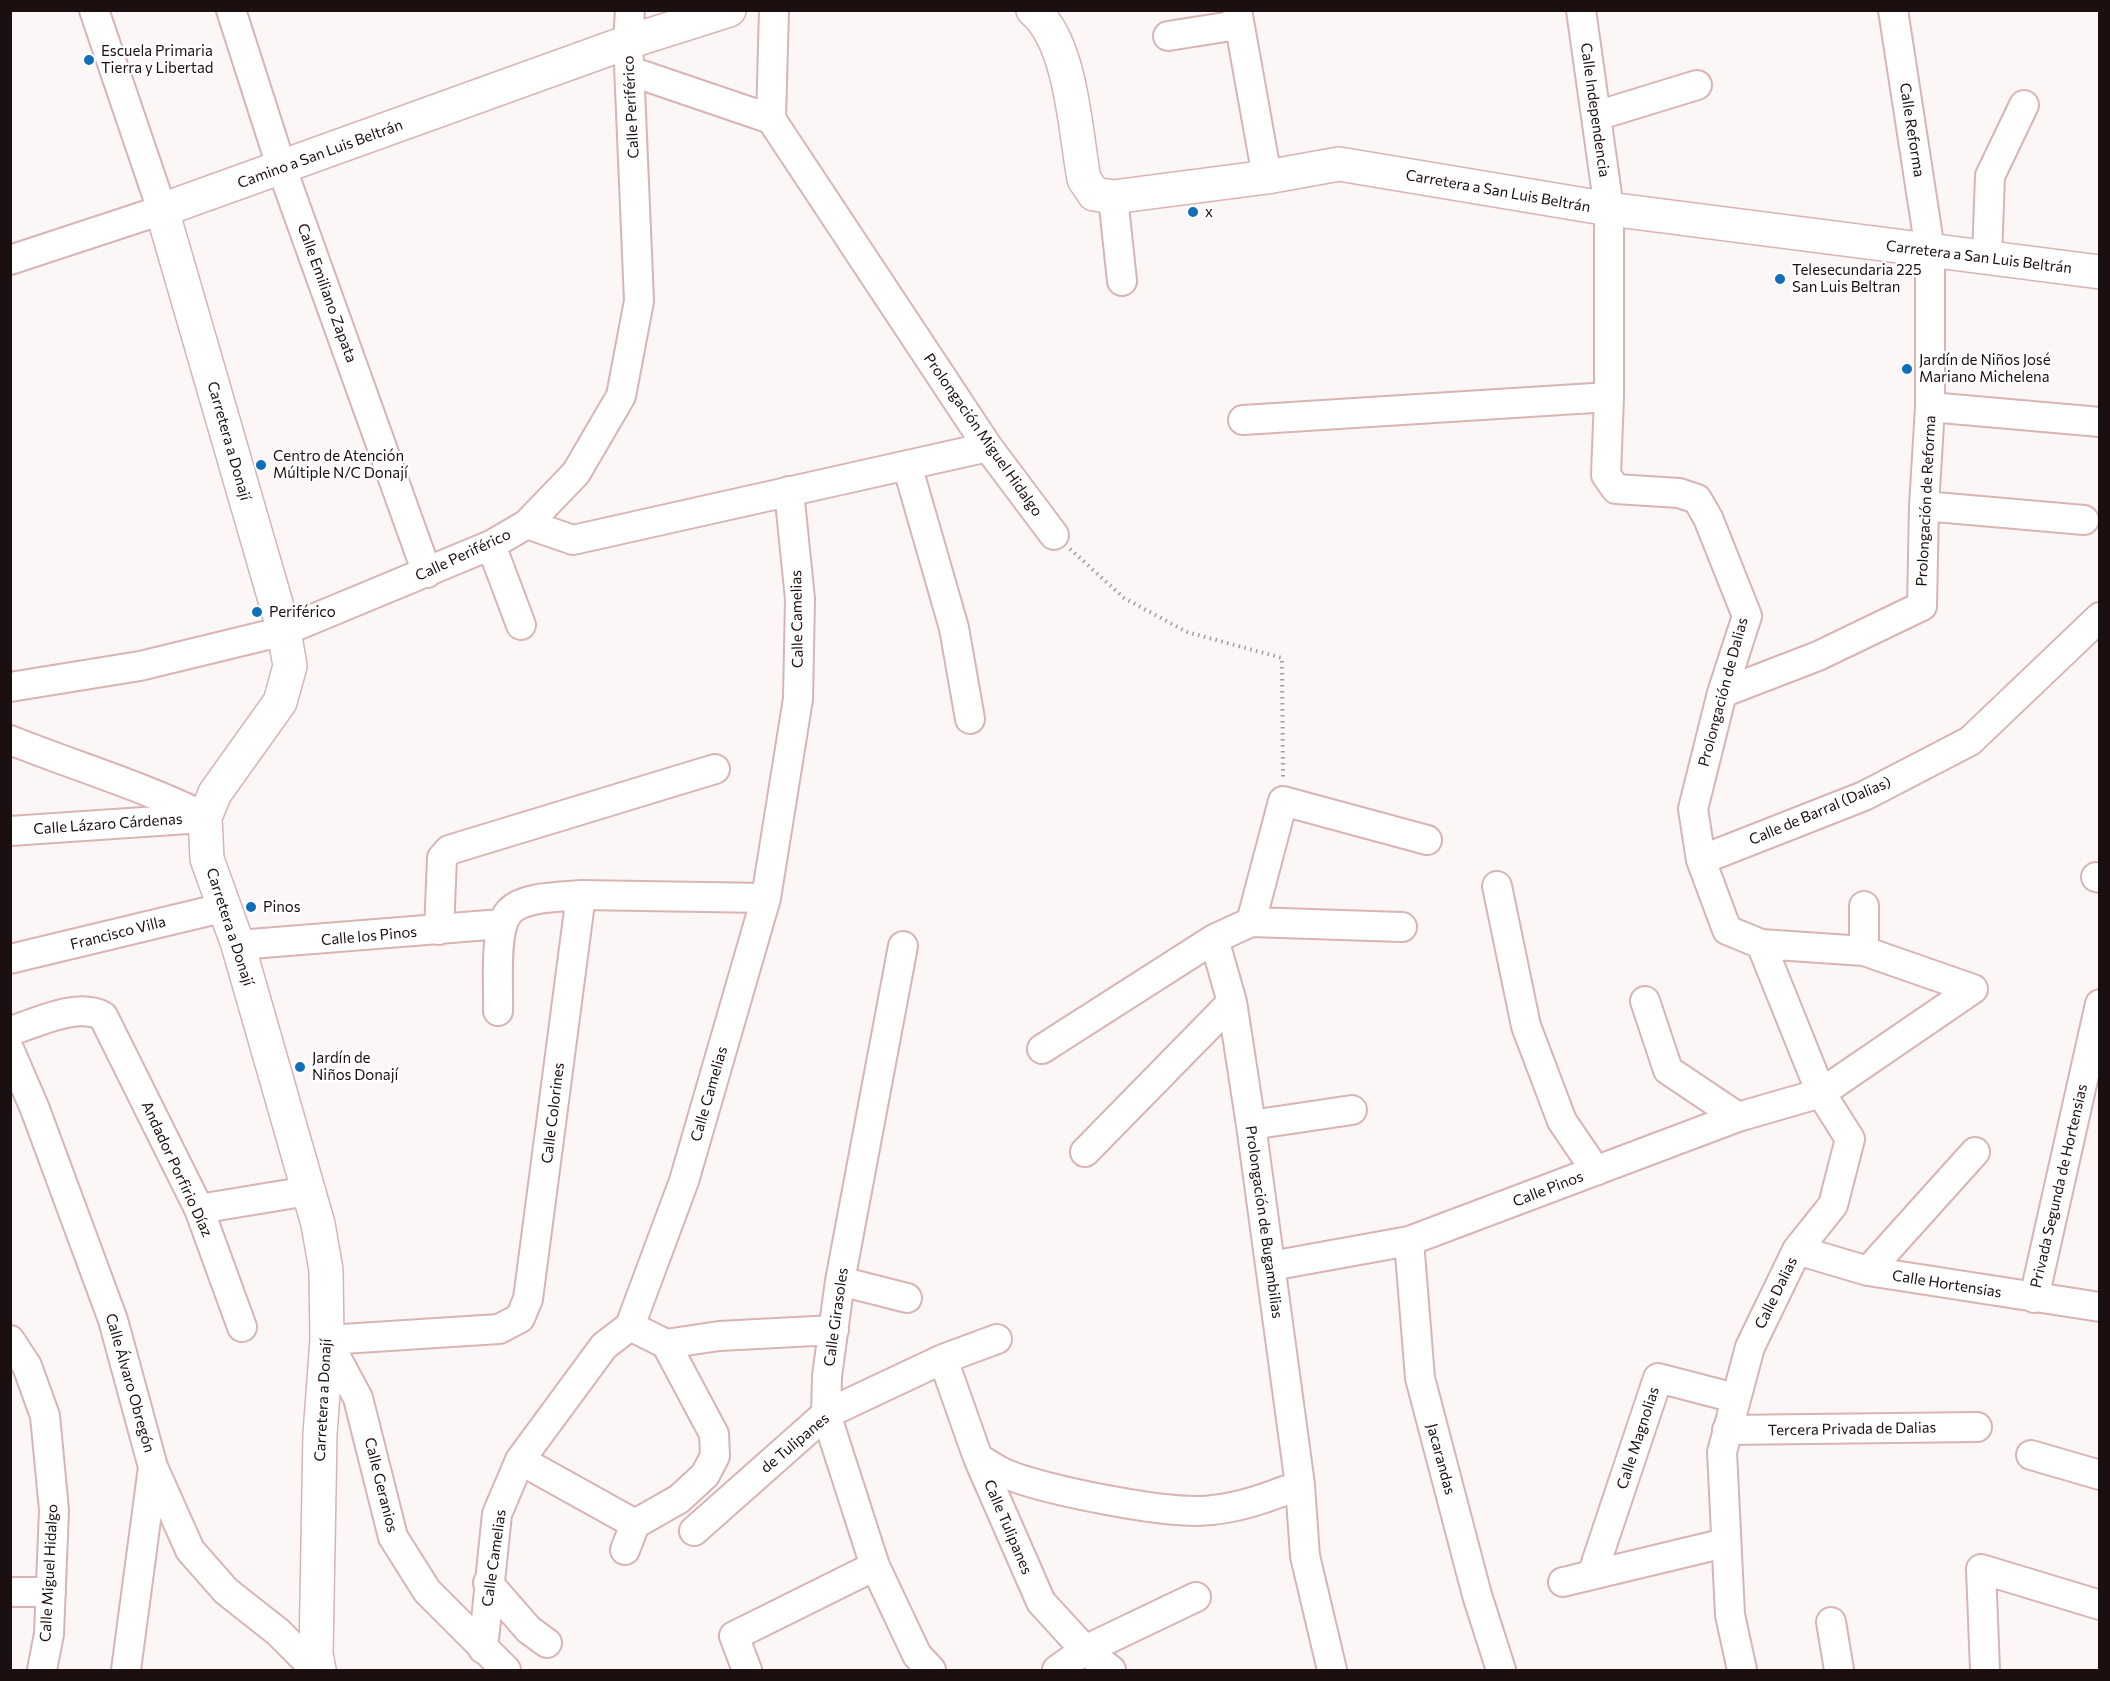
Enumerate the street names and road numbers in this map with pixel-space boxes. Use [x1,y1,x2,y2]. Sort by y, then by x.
street label: Calle Independencia [1577,42,1613,178]
street label: Calle Periférico [619,55,643,159]
street label: Calle Reforma [1896,82,1928,178]
street label: Camino a San Luis Beltrán [235,116,405,192]
street label: Carretera a San Luis Beltrán [1404,166,1592,216]
street label: Calle Emiliano Zapata [293,221,361,365]
street label: Carretera a San Luis Beltrán [1885,237,2073,277]
street label: Prolongación Miguel Hidalgo [920,350,1046,520]
street label: Carretera a Donají [203,379,255,503]
street label: Prolongación de Reforma [1913,415,1939,587]
street label: Calle Periférico [412,525,514,585]
street label: Calle Camelias [787,570,807,668]
street label: Prolongación de Dalias [1694,615,1752,769]
street label: Calle de Barral (Dalias) [1746,773,1894,849]
street label: Calle Lázaro Cárdenas [33,810,183,838]
street label: Carretera a Donají [202,866,258,988]
street label: Francisco Villa [68,912,168,954]
street label: Calle los Pinos [320,923,418,949]
street label: Calle Camelias [687,1044,731,1144]
street label: Calle Colorines [538,1061,568,1165]
street label: Privada Segunda de Hortensias [2027,1082,2091,1290]
street label: Andador Porfirio Díaz [138,1098,216,1240]
street label: Prolongación de Bugambilias [1242,1124,1286,1320]
street label: Calle Pinos [1510,1167,1586,1211]
street label: Calle Dalias [1751,1254,1801,1332]
street label: Calle Hortensias [1891,1266,2003,1302]
street label: Calle Girasoles [820,1267,852,1367]
street label: Calle Álvaro Obregón [102,1311,158,1455]
street label: Carretera a Donají [311,1338,335,1462]
street label: Calle Magnolias [1613,1385,1663,1491]
street label: de Tulipanes [757,1409,833,1477]
street label: Tercera Privada de Dalias [1768,1419,1936,1439]
street label: Jacarandas [1423,1421,1459,1497]
street label: Calle Geranios [361,1436,401,1534]
street label: Calle Tulipanes [980,1477,1036,1577]
street label: Calle Miguel Hidalgo [36,1504,62,1642]
street label: Calle Camelias [478,1508,510,1608]

